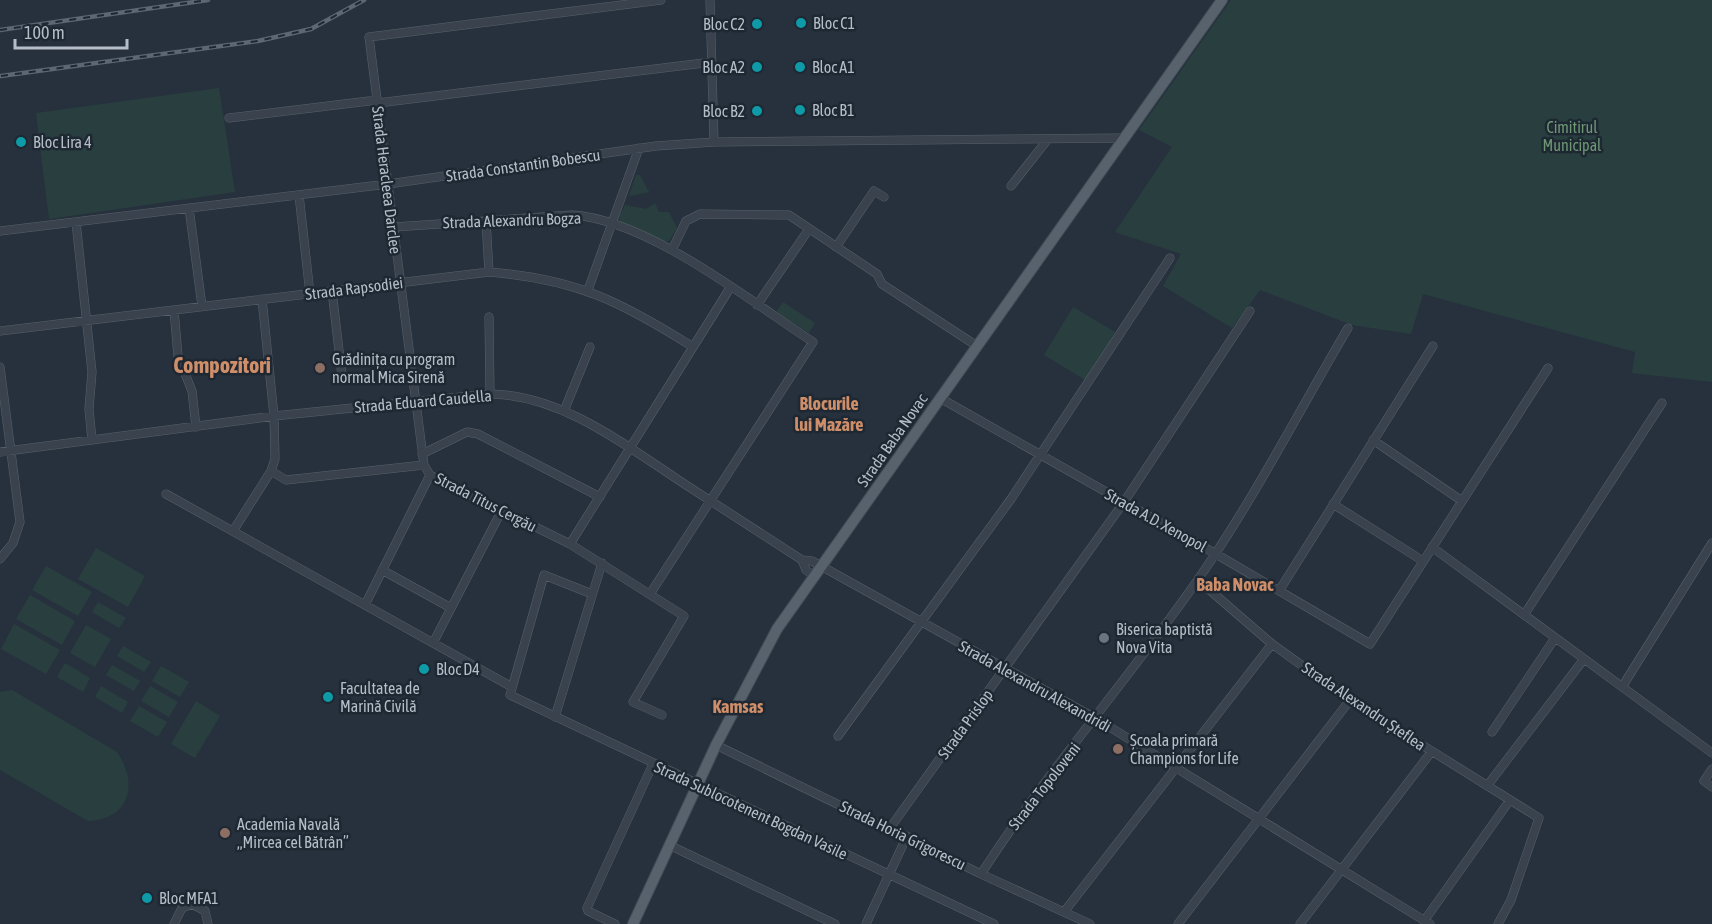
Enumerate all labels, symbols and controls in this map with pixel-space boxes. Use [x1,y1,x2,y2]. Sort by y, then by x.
scale bar [15,12,128,50]
place label: Bloc C1 [813,14,855,32]
place label: Bloc C2 [703,15,745,33]
marker: Bloc C1 [794,16,808,30]
marker: Bloc C2 [750,17,764,31]
text: 100 m [24,22,65,43]
place label: Bloc A2 [702,58,745,76]
place label: Bloc A1 [812,58,855,76]
marker: Bloc A2 [750,60,764,74]
marker: Bloc A1 [793,60,807,74]
place label: Bloc B1 [812,101,854,119]
place label: Bloc B2 [703,102,745,120]
marker: Bloc B1 [793,103,807,117]
marker: Bloc B2 [750,104,764,118]
street label: Strada Heracleea Darclee [369,105,405,255]
park label: Cimitirul Municipal [1543,118,1602,155]
place label: Bloc Lira 4 [33,133,92,151]
marker: Bloc Lira 4 [14,135,28,149]
street label: Strada Constantin Bobescu [445,145,601,185]
street label: Strada Alexandru Bogza [442,209,582,232]
street label: Strada Rapsodiei [304,273,404,304]
place label: Grădinița cu program normal Mica Sirenă [332,350,455,386]
district label: Compozitori [173,352,271,378]
marker: Grădinița cu program normal Mica Sirenă [313,361,327,375]
street label: Strada Eduard Caudella [354,386,492,416]
street label: Strada Baba Novac [853,390,931,490]
district label: Blocurile lui Mazăre [795,393,863,435]
street label: Strada Titus Cergău [432,469,540,536]
street label: Strada A.D. Xenopol [1101,485,1211,557]
district label: Baba Novac [1196,574,1274,595]
place label: Biserica baptistă Nova Vita [1116,620,1213,656]
marker: Biserica baptistă Nova Vita [1097,631,1111,645]
street label: Strada Alexandru Alexandridi [956,637,1114,735]
street label: Strada Alexandru Șteflea [1298,658,1429,755]
place label: Bloc D4 [436,660,480,678]
marker: Bloc D4 [417,662,431,676]
place label: Facultatea de Marină Civilă [340,679,420,715]
street label: Strada Prislop [934,686,997,763]
marker: Facultatea de Marină Civilă [321,690,335,704]
district label: Kamsas [713,696,764,717]
place label: Școala primară Champions for Life [1130,731,1239,768]
street label: Strada Topoloveni [1004,739,1084,834]
marker: Școala primară Champions for Life [1111,742,1125,756]
street label: Strada Sublocotenent Bogdan Vasile [651,757,850,864]
street label: Strada Horia Grigorescu [837,797,969,874]
place label: Academia Navală „Mircea cel Bătrân” [237,815,349,851]
marker: Academia Navală „Mircea cel Bătrân” [218,826,232,840]
place label: Bloc MFA1 [159,889,219,907]
marker: Bloc MFA1 [140,891,154,905]

